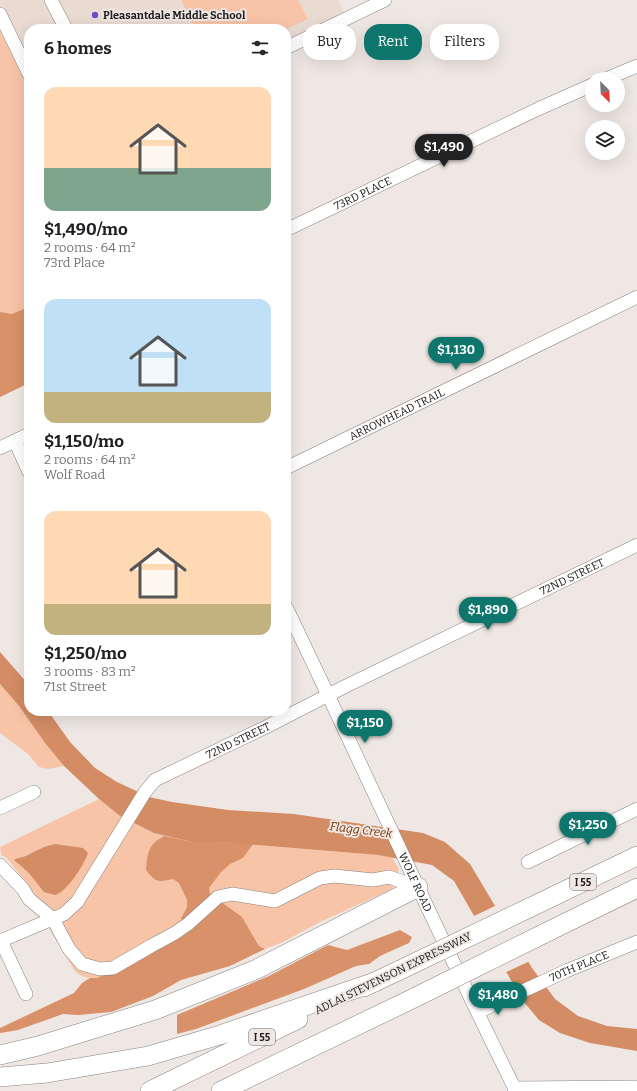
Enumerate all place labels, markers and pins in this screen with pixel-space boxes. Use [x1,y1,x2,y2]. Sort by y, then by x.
place label: Pleasantdale Middle School [103,9,246,22]
marker: Pleasantdale Middle School [90,10,100,20]
pin: $1,490 [411,134,477,168]
pin: $1,130 [423,337,489,371]
pin: $1,890 [455,597,521,631]
pin: $1,150 [332,710,398,744]
pin: $1,250 [555,812,621,846]
pin: $1,480 [465,982,531,1016]

